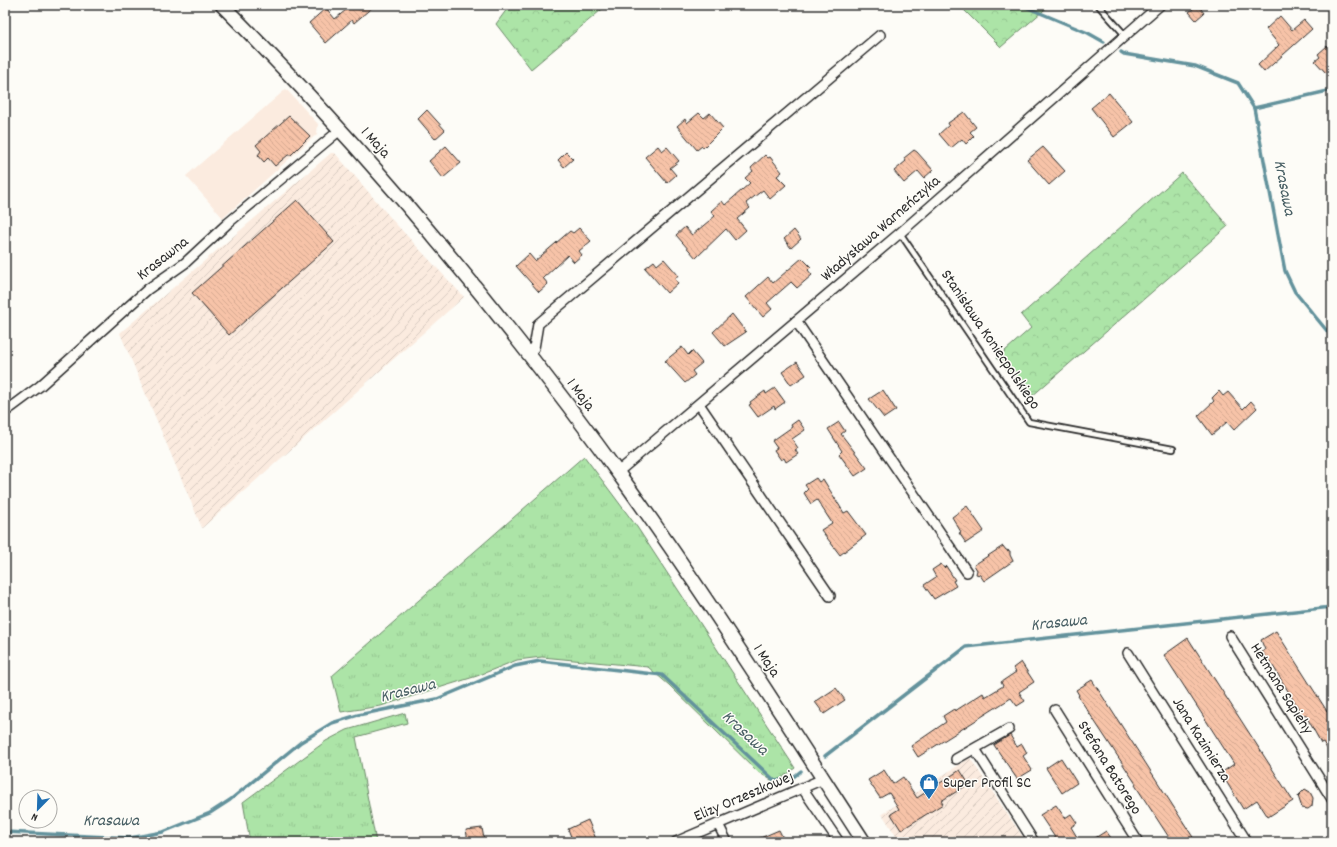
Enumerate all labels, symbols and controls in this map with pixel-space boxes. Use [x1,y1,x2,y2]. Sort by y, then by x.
street label: 1 Maja [354,122,396,164]
water label: Krasawa [1266,158,1300,219]
street label: Władysława Warneńczyka [816,170,946,288]
street label: Krasawna [132,231,194,287]
street label: Stanisława Koniecpolskiego [934,265,1046,415]
street label: 1 Maja [560,374,600,417]
water label: Krasawa [1030,609,1089,639]
street label: Hetmana Sapiehy [1244,639,1319,740]
street label: 1 Maja [747,640,786,683]
water label: Krasawa [378,673,439,710]
street label: Jana Kazimierza [1166,693,1237,787]
water label: Krasawa [715,706,773,763]
street label: Stefana Batorego [1071,717,1147,819]
street label: Elizy Orzeszkowej [690,766,798,828]
shop icon: Super Profil SC [918,772,940,800]
place label: Super Profil SC [943,772,1031,795]
north arrow [18,789,58,829]
text: N [29,808,41,825]
water label: Krasawa [83,810,140,834]

